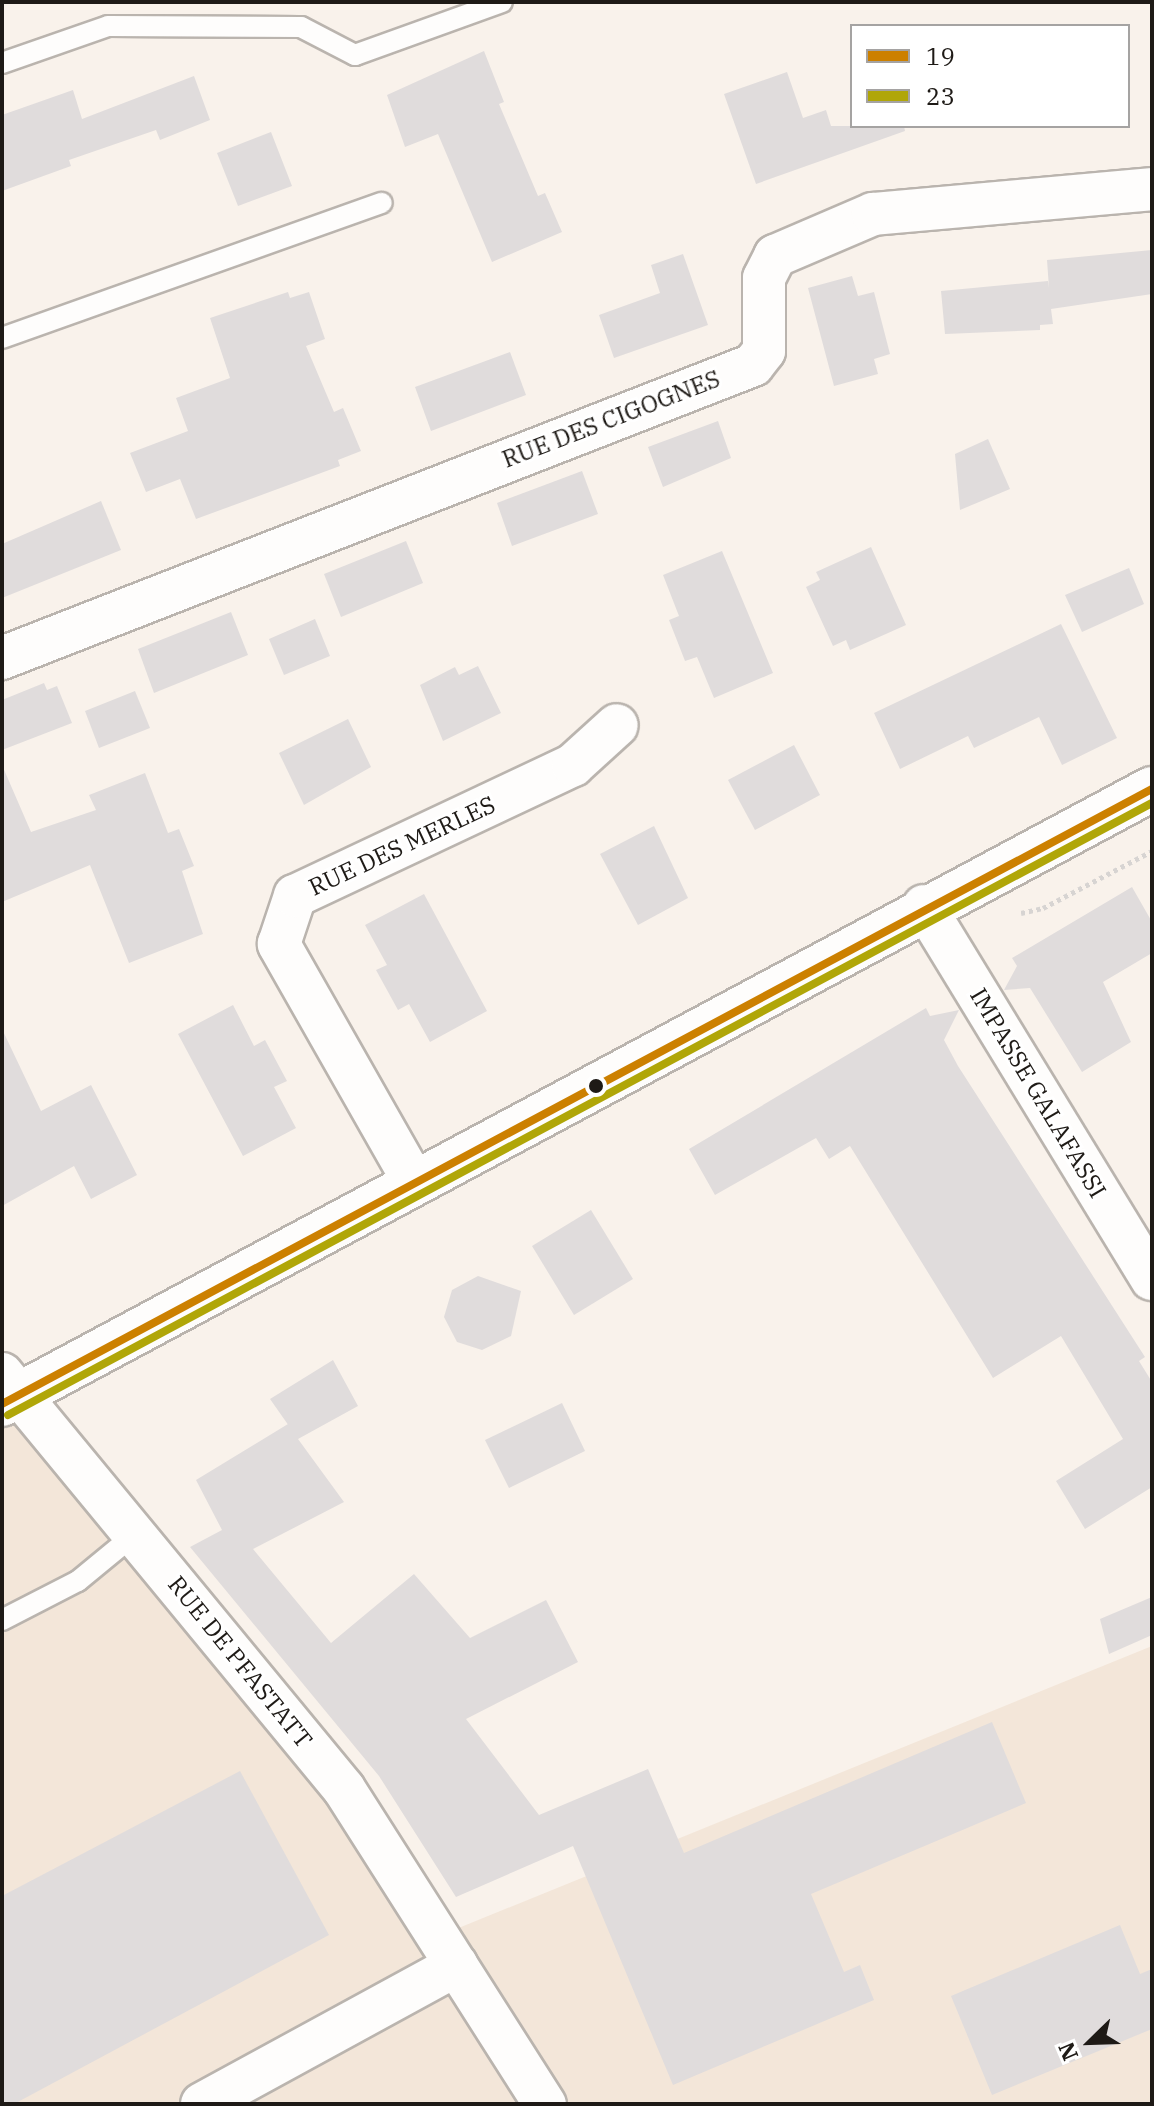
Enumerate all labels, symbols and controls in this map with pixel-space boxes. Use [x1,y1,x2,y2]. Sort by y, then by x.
legend [850,24,1130,128]
text: 19 [926,40,955,72]
text: 23 [926,80,955,112]
street label: RUE DES CIGOGNES [498,364,724,474]
street label: RUE DES MERLES [304,790,500,902]
street label: IMPASSE GALAFASSI [964,983,1112,1203]
unlabelled marker [588,1078,604,1094]
street label: RUE DE PFASTATT [162,1570,318,1754]
north arrow [1050,2002,1130,2082]
text: N [1051,2038,1084,2065]

